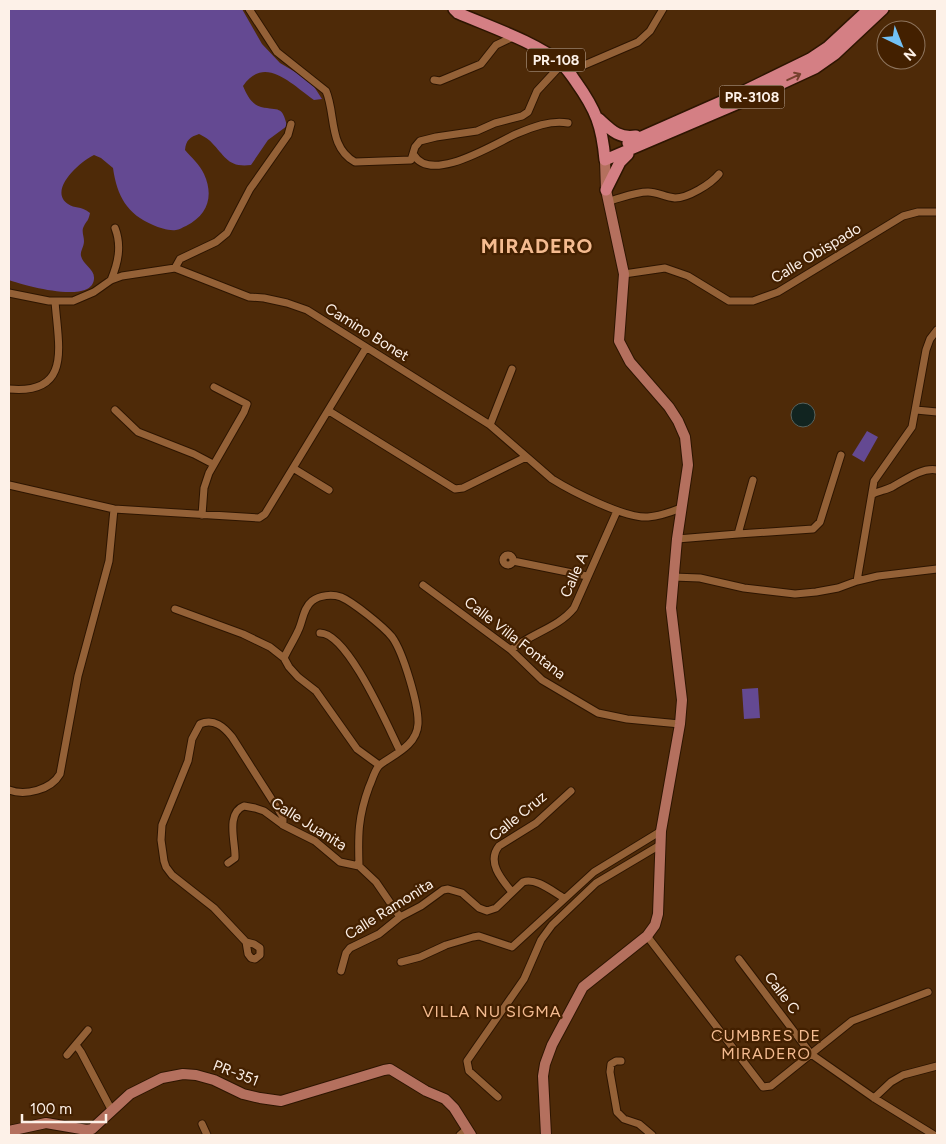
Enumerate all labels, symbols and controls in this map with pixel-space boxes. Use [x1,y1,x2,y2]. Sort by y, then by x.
north arrow [876,20,926,70]
text: N [900,44,919,64]
road number: PR-108 [527,48,585,72]
one-way arrow [786,72,801,82]
road number: PR-3108 [720,85,784,108]
street label: Calle Obispado [768,219,865,287]
district label: MIRADERO [481,234,593,258]
street label: Camino Bonet [322,299,413,365]
street label: Calle A [556,550,592,600]
street label: Calle Villa Fontana [461,593,569,683]
street label: Calle Cruz [486,787,550,845]
street label: Calle Juanita [268,794,350,854]
street label: Calle Ramonita [342,875,436,943]
street label: Calle C [760,969,804,1018]
district label: VILLA NU SIGMA [422,1002,562,1021]
district label: CUMBRES DE MIRADERO [711,1026,821,1063]
street label: PR-351 [211,1056,261,1090]
scale bar [22,1092,106,1124]
text: 100 m [30,1100,72,1118]

